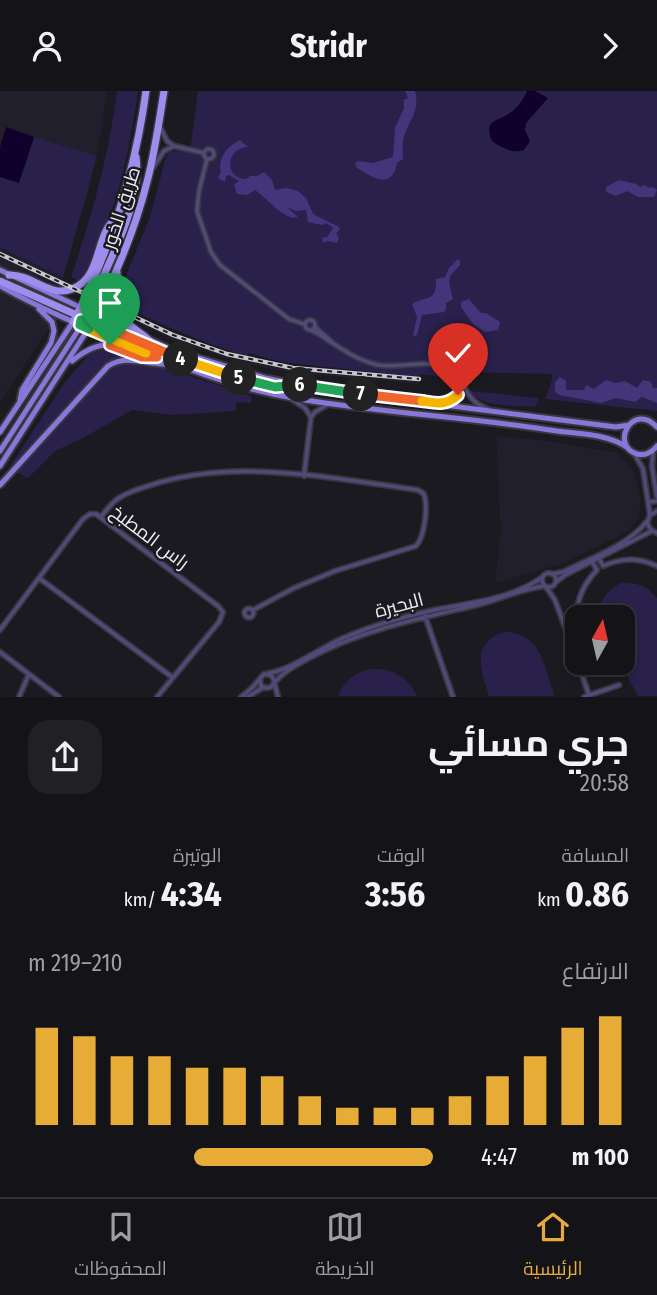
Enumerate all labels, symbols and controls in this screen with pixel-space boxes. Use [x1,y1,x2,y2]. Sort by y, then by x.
icon: person [28,27,66,65]
text: Stridr [290,27,367,65]
icon: forward [591,27,629,65]
street label: طريق الخور [97,164,146,254]
pin [80,273,140,345]
icon: arrive [91,284,129,322]
pin [428,323,488,395]
icon: check [439,334,477,372]
pin: 4 [164,341,198,377]
text: 4 [176,347,185,370]
pin: 5 [222,361,256,395]
text: 5 [234,366,243,389]
pin: 6 [282,367,318,403]
text: 6 [295,373,304,396]
pin: 7 [344,377,378,411]
text: 7 [356,382,365,405]
street label: راس المطبخ [105,500,194,576]
street label: البحيرة [372,587,426,623]
north arrow [565,605,635,675]
map controls [565,605,635,675]
button: share [28,720,102,794]
text: جري مسائي [428,720,629,766]
text: 20:58 [580,769,629,797]
text: الوتيرة [173,844,222,867]
text: الوقت [377,844,425,867]
text: المسافة [561,844,629,867]
text: 4:34 [161,873,222,915]
text: 3:56 [365,873,425,915]
text: 0.86 [565,873,629,915]
text: /km [124,888,161,911]
text: km [537,888,565,911]
text: 210–219 m [28,949,122,977]
text: الارتفاع [562,957,629,985]
text: 4:47 [481,1143,517,1171]
text: 100 m [572,1143,629,1171]
tab: المحفوظات [74,1208,167,1286]
tab: الخريطة [315,1208,375,1286]
tab: الرئيسية [523,1208,583,1286]

